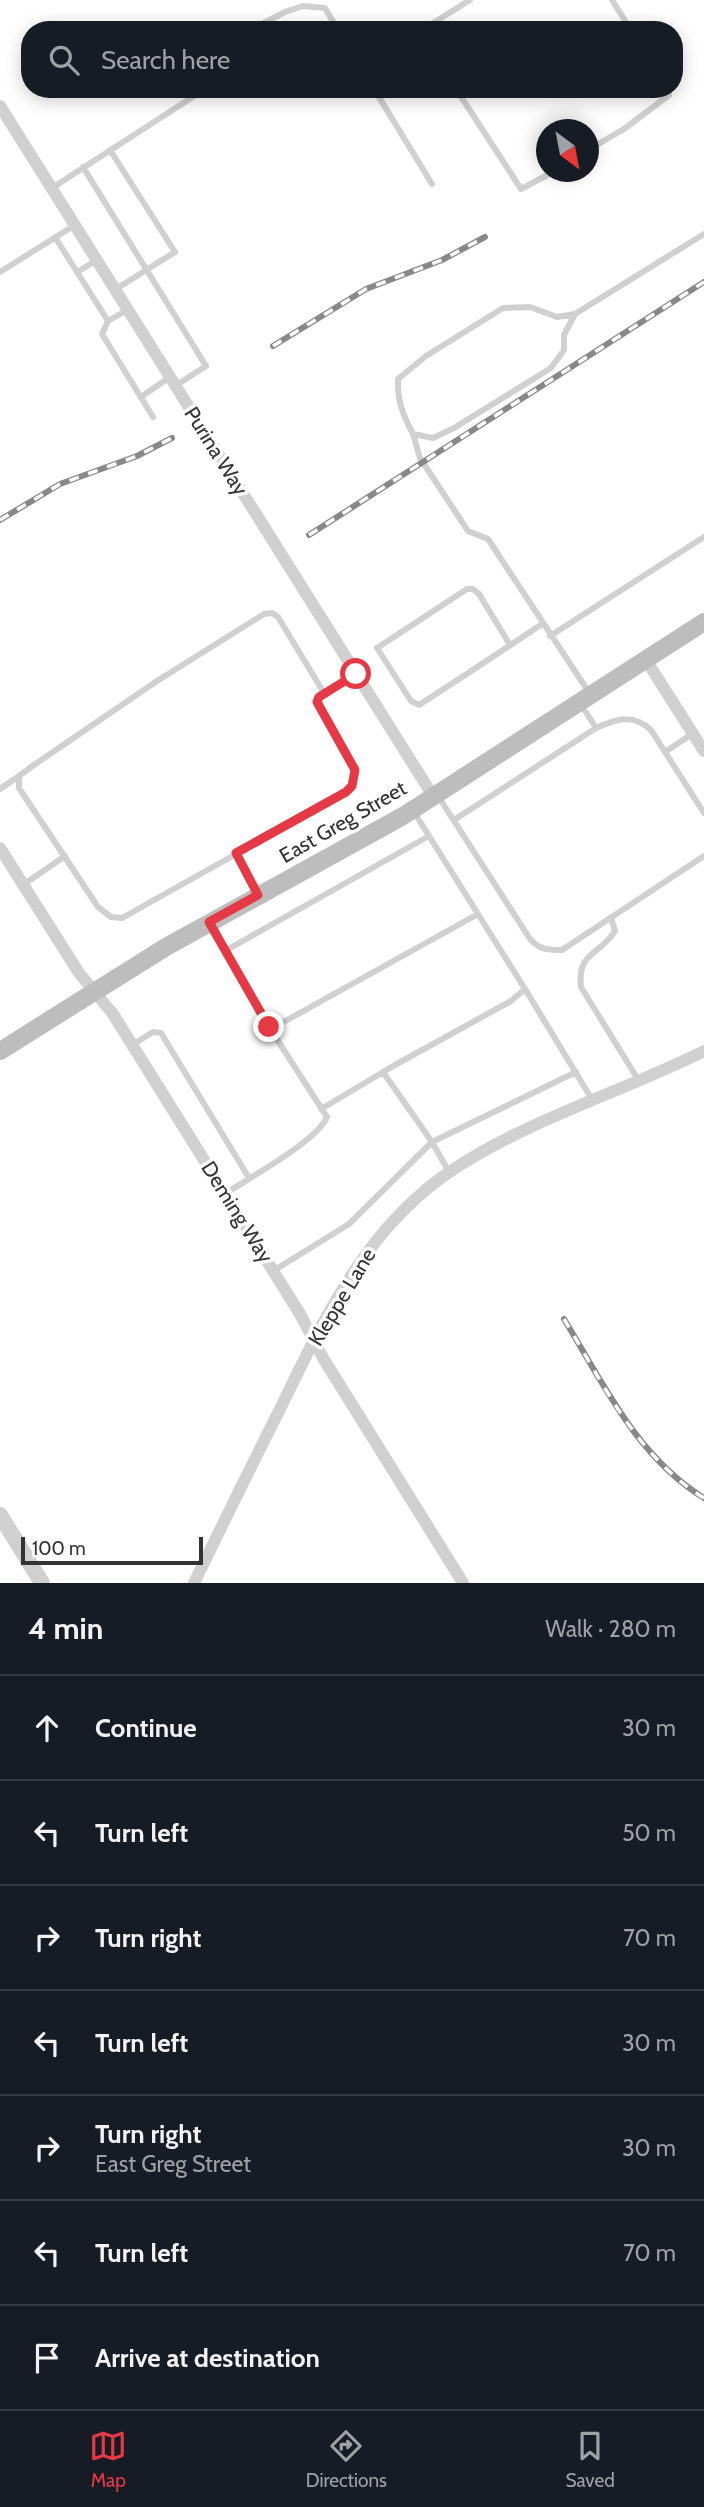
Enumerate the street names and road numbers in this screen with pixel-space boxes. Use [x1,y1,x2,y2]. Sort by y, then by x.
street label: Purina Way [179,402,254,500]
street label: East Greg Street [275,775,411,868]
street label: Deming Way [196,1156,279,1267]
street label: Kleppe Lane [303,1243,381,1350]

